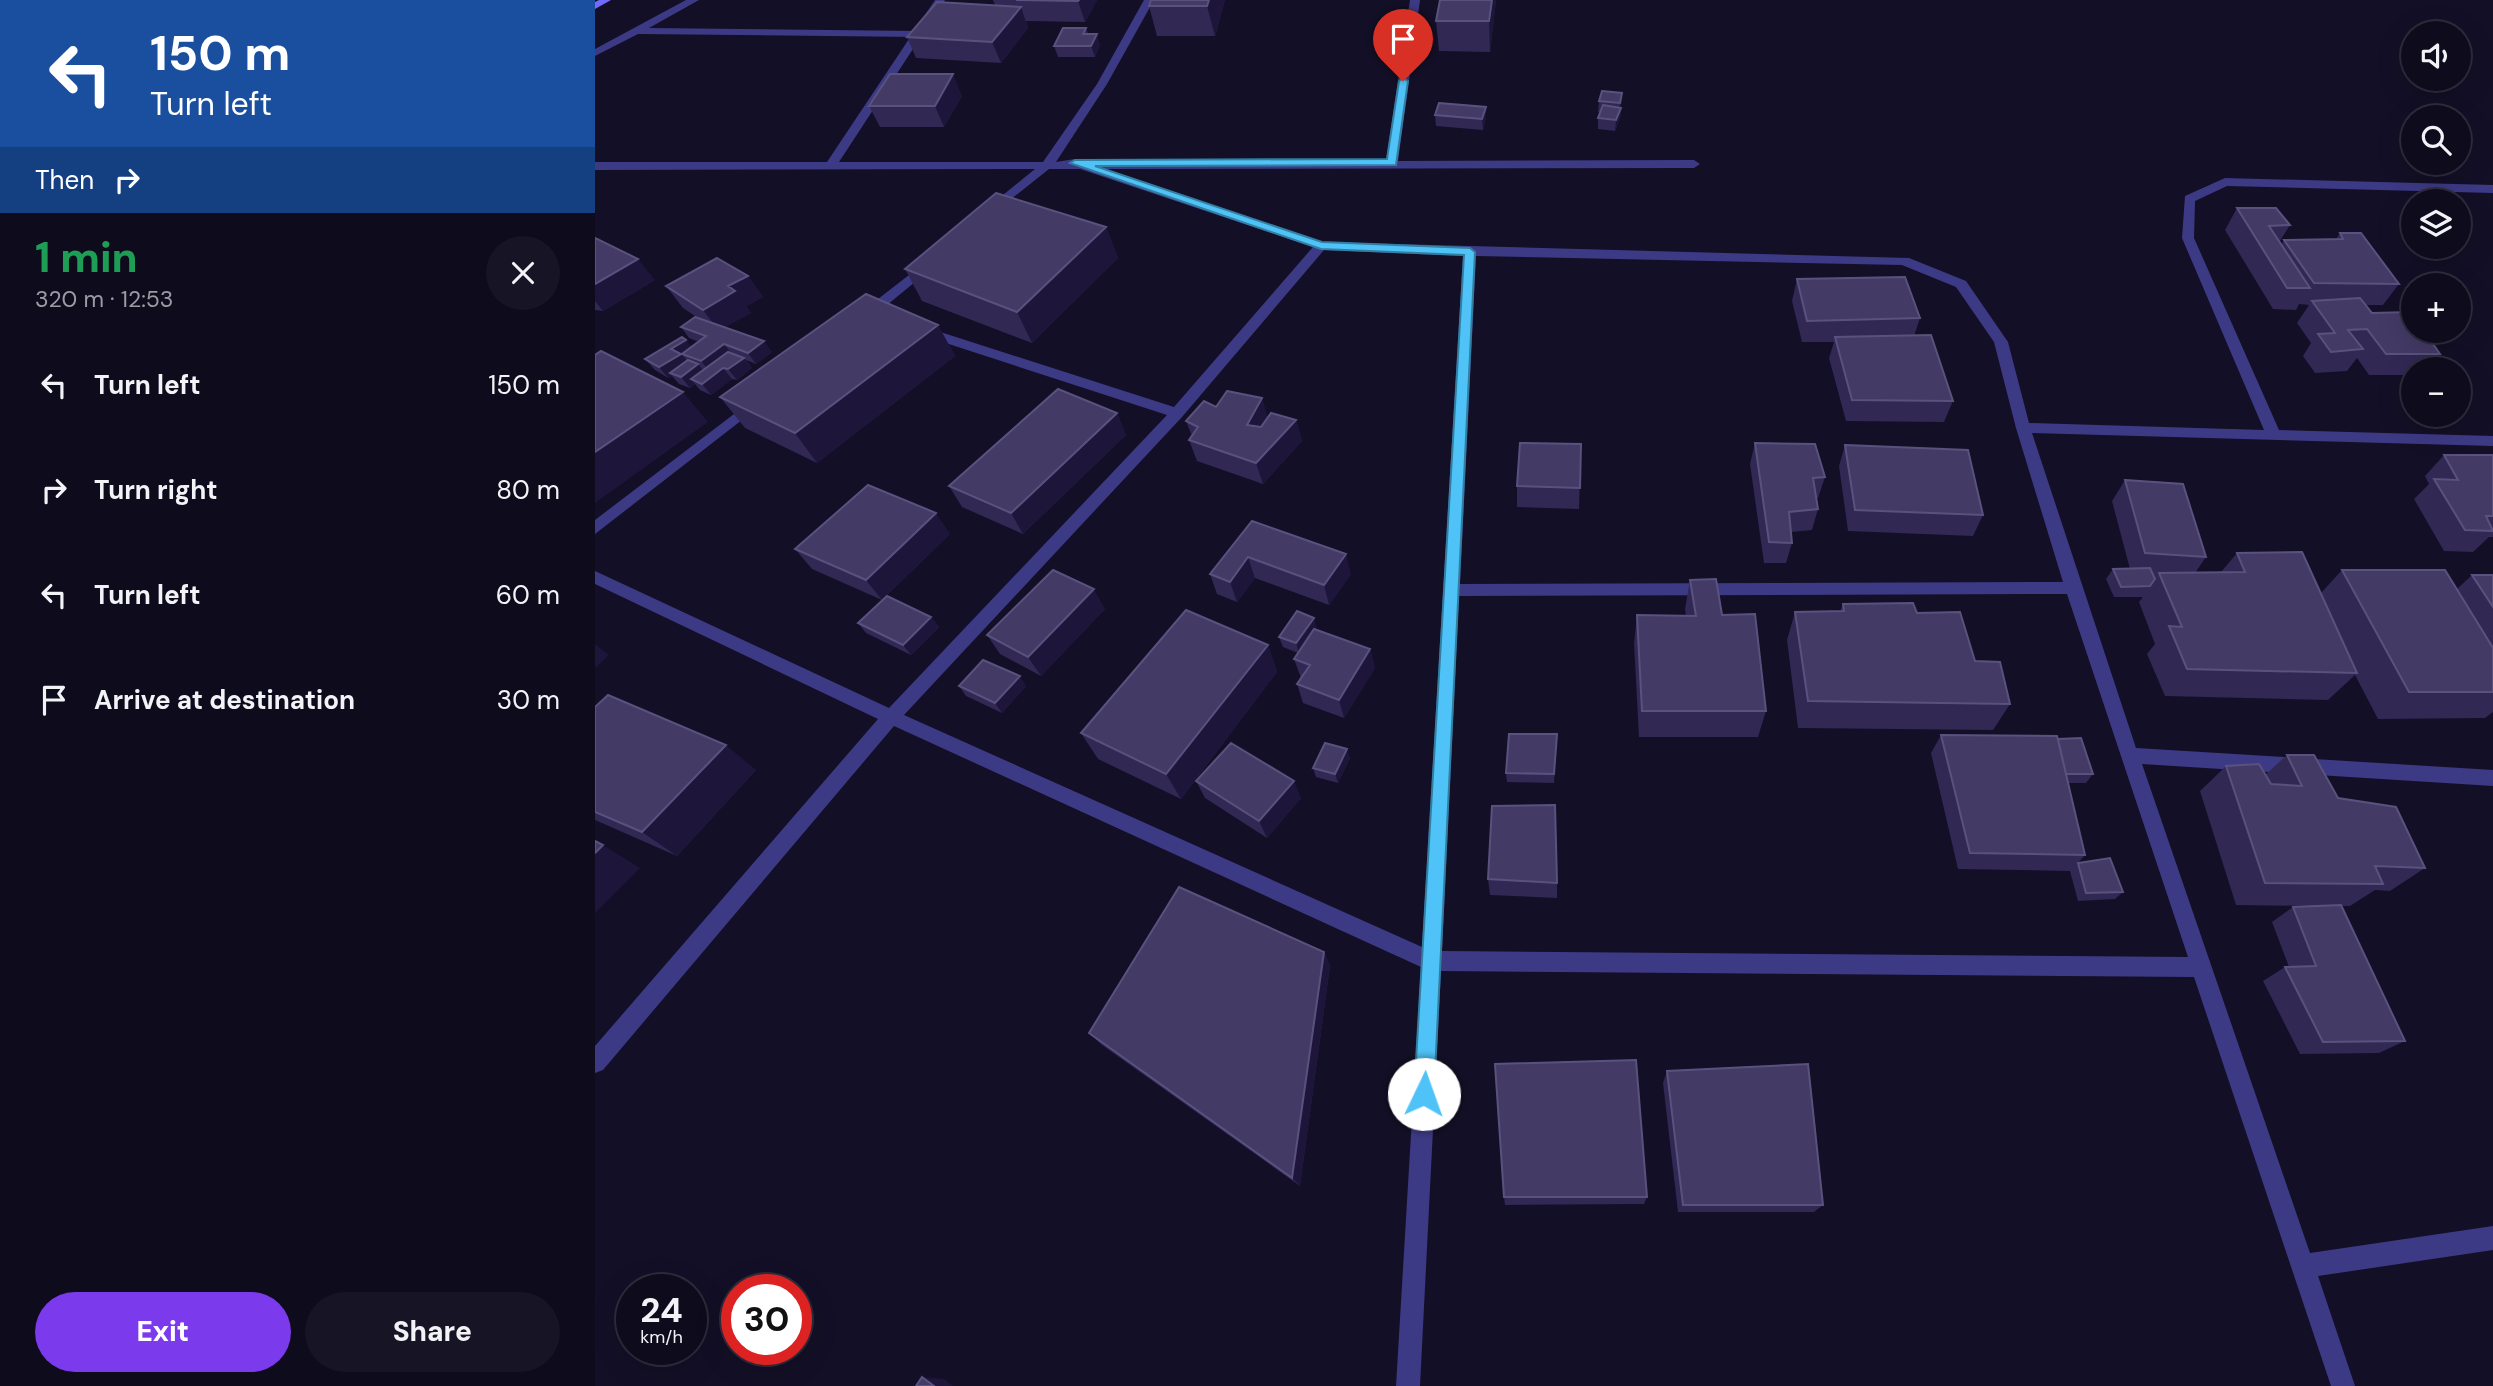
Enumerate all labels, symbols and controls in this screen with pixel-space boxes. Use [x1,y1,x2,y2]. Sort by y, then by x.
pin [1373,9,1433,81]
icon: arrive [1384,20,1422,58]
text: 150 m [150,21,290,85]
map controls [2401,21,2471,427]
button: sound [2401,21,2471,91]
icon: left [35,28,126,119]
text: Turn left [150,83,272,125]
button: search [2401,105,2471,175]
icon: right [108,161,146,199]
text: Then [35,163,94,197]
button: layers [2401,189,2471,259]
text: 1 min [35,230,138,285]
button: close [486,236,560,310]
button: + [2401,273,2471,343]
text: 320 m · 12:53 [35,284,173,314]
button: − [2401,357,2471,427]
icon: left [35,366,73,404]
text: Turn left [94,368,201,402]
text: 150 m [488,368,560,402]
icon: right [35,471,73,509]
text: Turn right [94,473,218,507]
text: 80 m [496,473,560,507]
icon: left [35,576,73,614]
text: Turn left [94,578,201,612]
text: 60 m [496,578,560,612]
icon: arrive [35,681,73,719]
text: Arrive at destination [94,683,355,717]
text: 30 m [497,683,560,717]
position arrow [1387,1057,1461,1131]
speed limit sign: 30 [721,1274,812,1365]
text: 24 [640,1287,683,1333]
button: Exit [35,1292,291,1372]
button: Share [305,1292,560,1372]
text: km/h [640,1325,683,1349]

